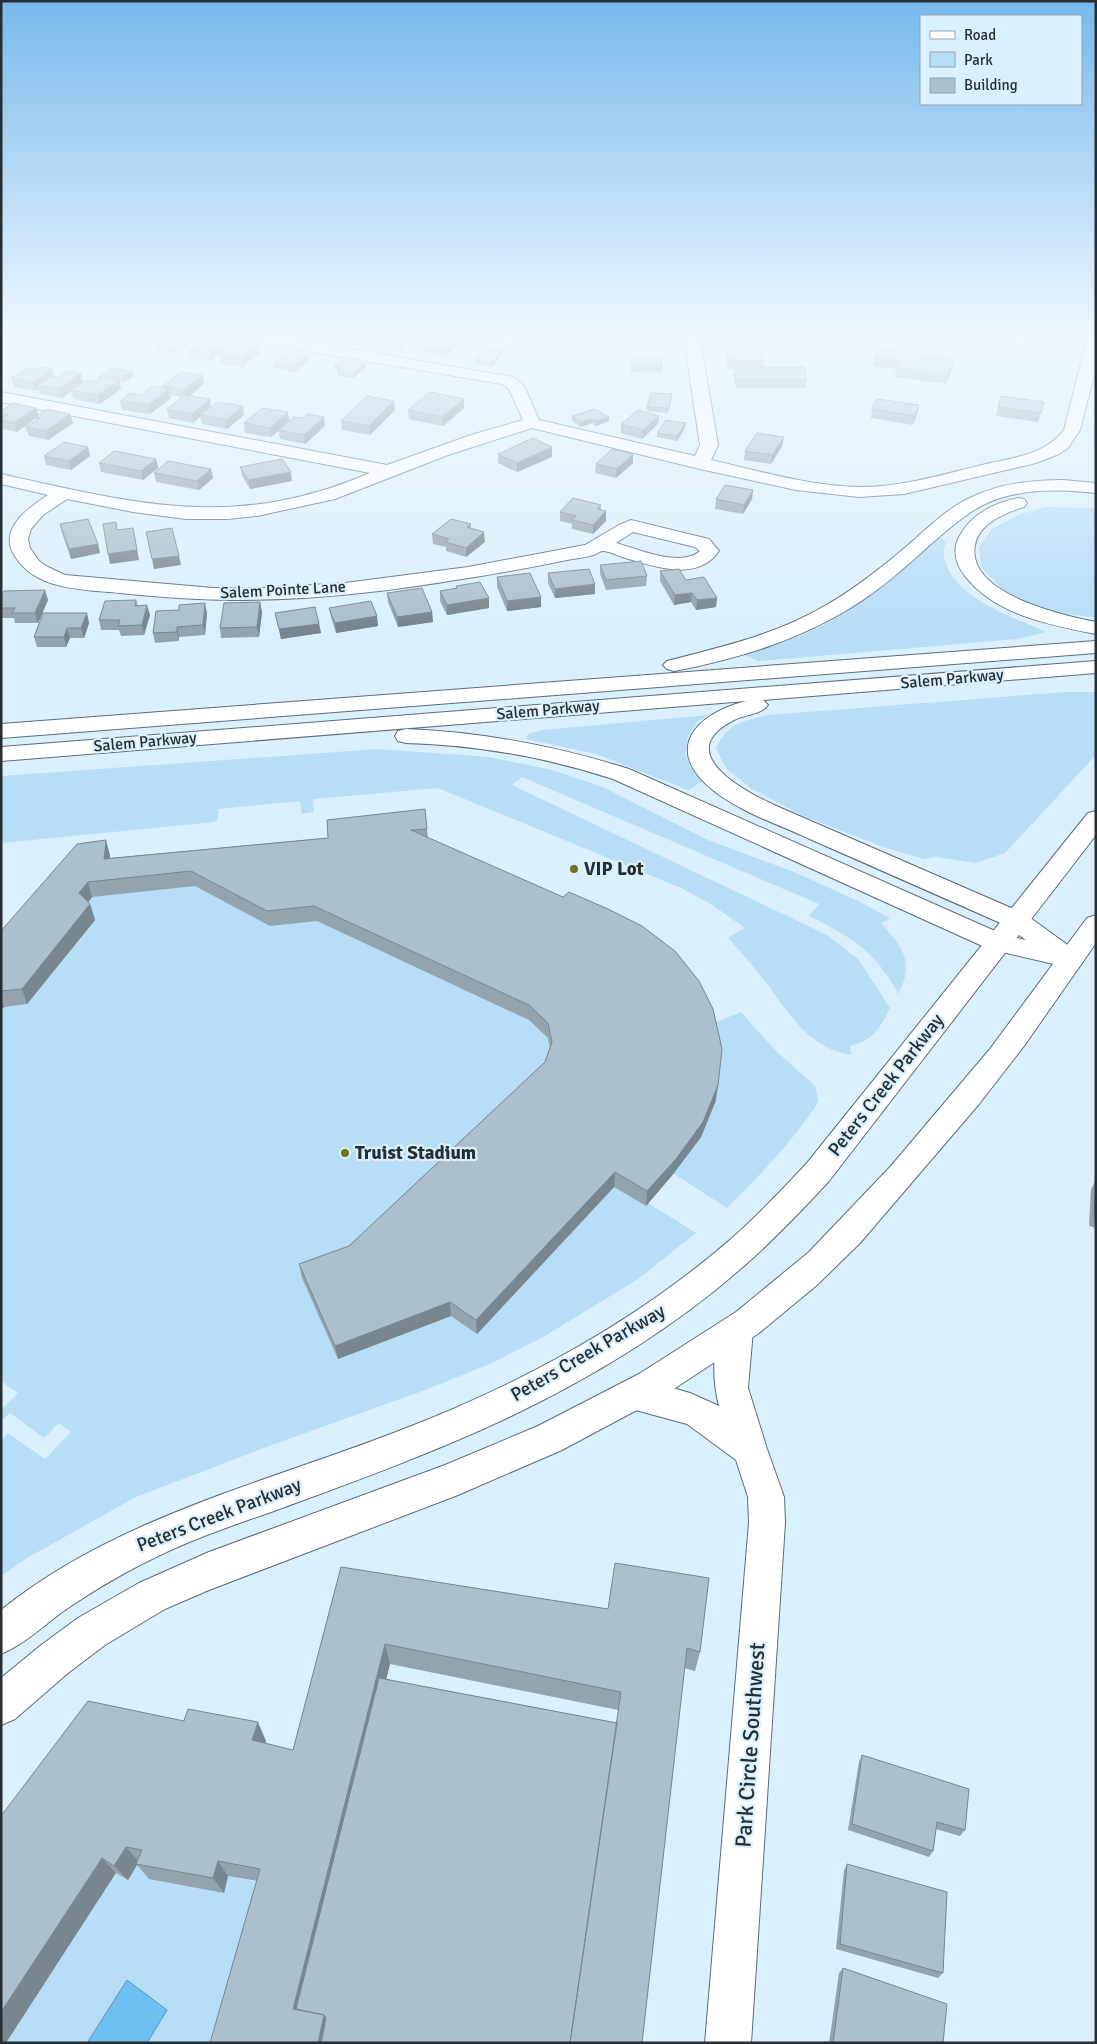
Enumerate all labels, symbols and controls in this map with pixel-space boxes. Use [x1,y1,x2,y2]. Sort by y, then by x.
legend [920,15,1082,105]
text: Road [964,26,996,44]
text: Park [964,51,993,69]
text: Building [964,76,1018,94]
street label: Salem Pointe Lane [220,577,346,603]
street label: Salem Parkway [900,664,1005,693]
street label: Salem Parkway [496,695,601,724]
street label: Salem Parkway [93,727,198,756]
place label: VIP Lot [584,857,644,881]
marker: VIP Lot [568,863,580,875]
street label: Peters Creek Parkway [823,1009,949,1161]
place label: Truist Stadium [355,1141,476,1165]
marker: Truist Stadium [339,1147,351,1159]
street label: Peters Creek Parkway [506,1299,670,1407]
street label: Peters Creek Parkway [133,1473,305,1557]
street label: Park Circle Southwest [729,1641,771,1848]

